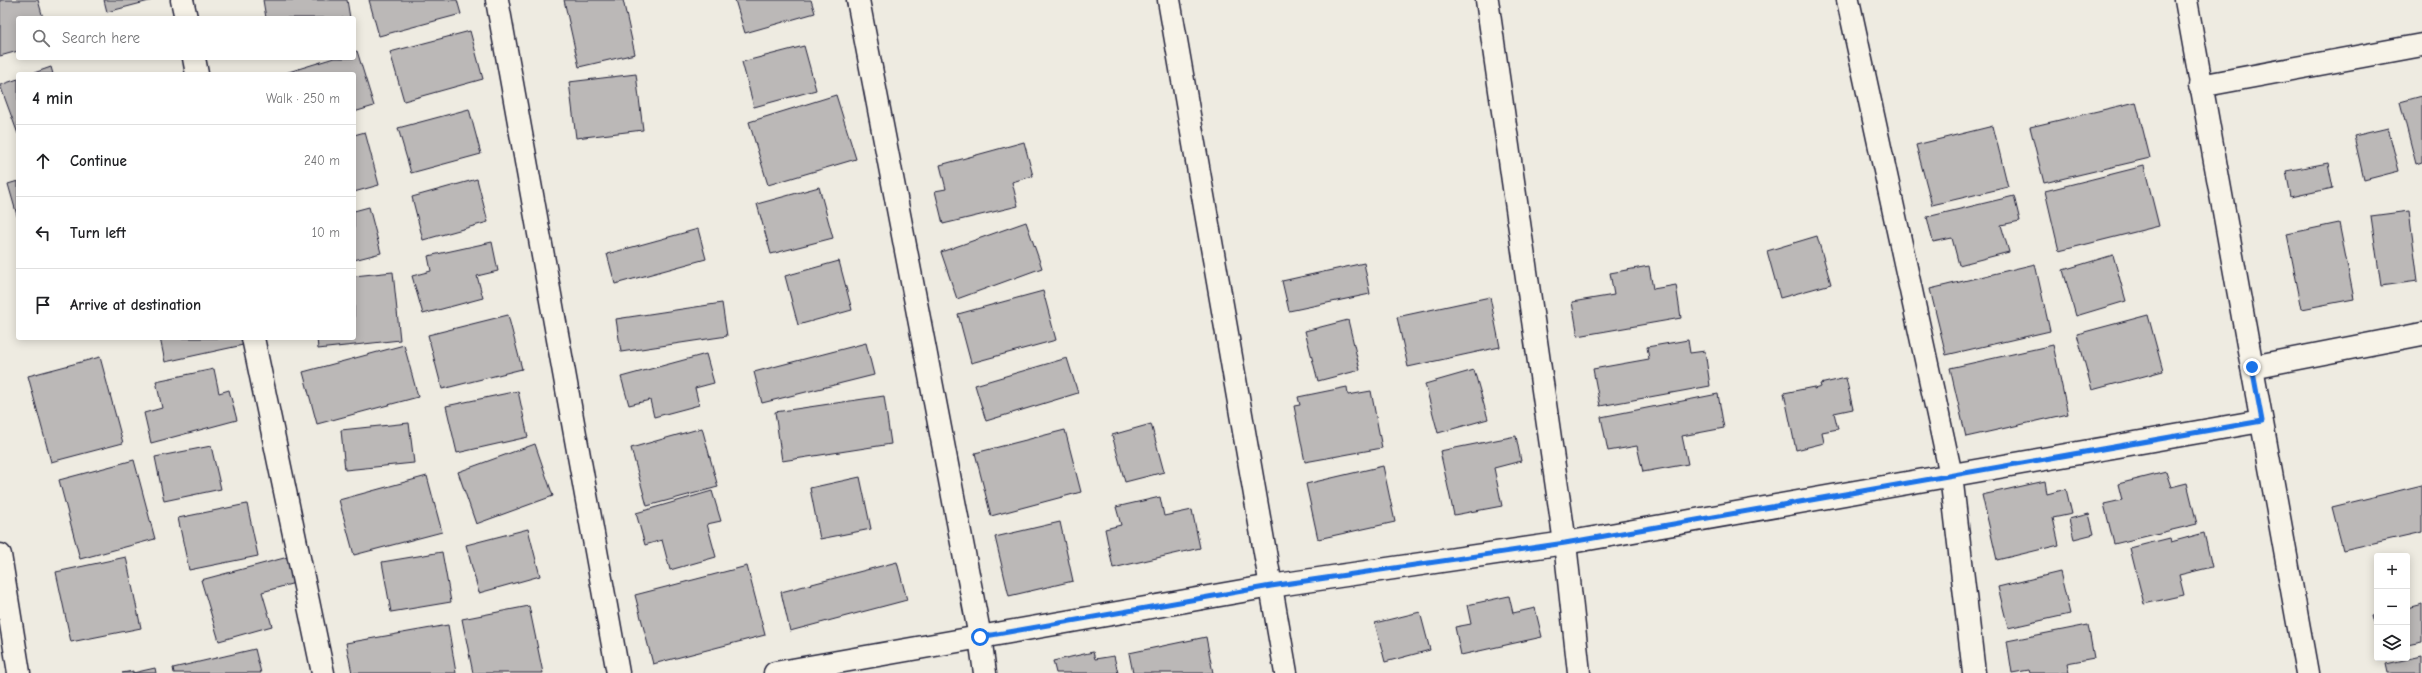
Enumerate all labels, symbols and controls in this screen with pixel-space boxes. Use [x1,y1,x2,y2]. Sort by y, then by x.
search box [16,16,356,60]
icon: search [30,27,52,49]
text: Search here [62,29,140,47]
text: 4 min [32,89,73,108]
text: Walk · 250 m [266,91,340,106]
icon: ahead [32,150,54,172]
text: Continue [70,152,127,170]
text: 240 m [304,153,340,168]
icon: left [32,222,54,244]
text: Turn left [70,224,126,242]
text: 10 m [312,225,340,240]
icon: arrive [32,294,54,316]
text: Arrive at destination [70,296,201,314]
route end [2243,358,2261,376]
map controls [2374,553,2410,661]
button: + [2374,553,2410,589]
button: − [2374,589,2410,625]
button: layers [2374,625,2410,661]
route start [971,628,989,646]

